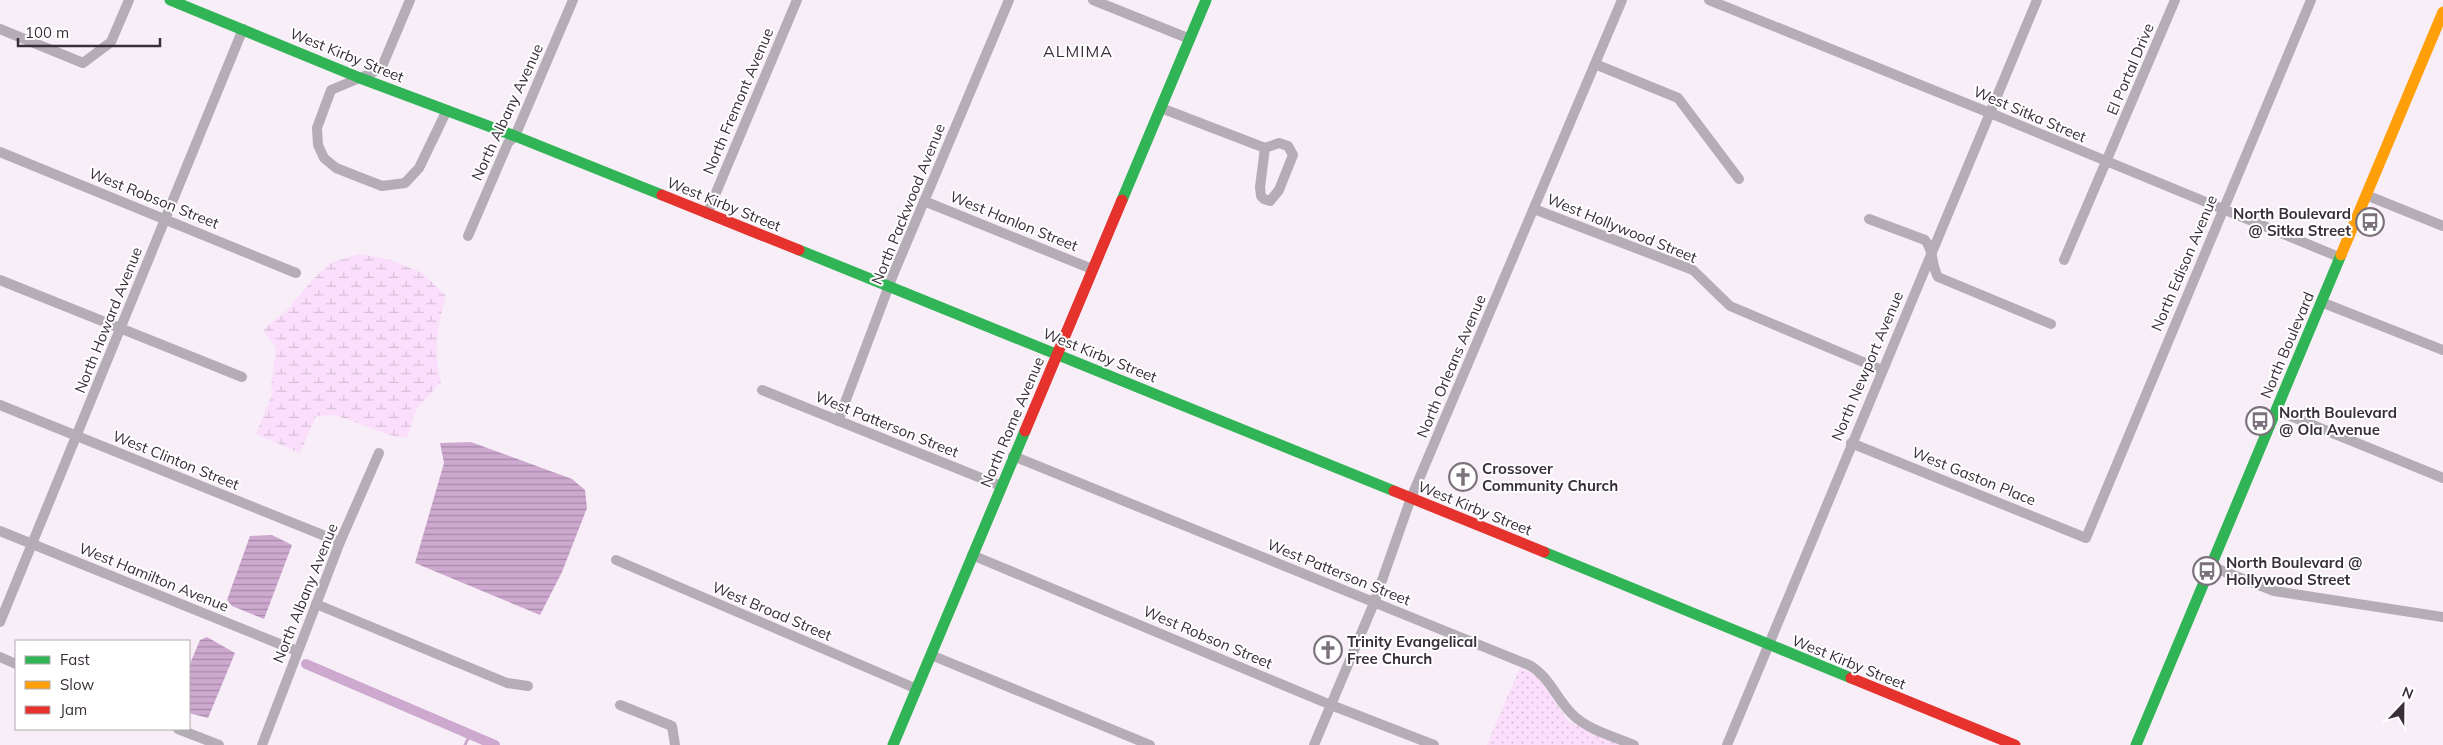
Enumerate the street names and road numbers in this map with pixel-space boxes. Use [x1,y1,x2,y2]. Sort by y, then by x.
street label: El Portal Drive [2102,20,2158,118]
street label: West Kirby Street [287,23,407,87]
street label: North Fremont Avenue [699,25,777,177]
street label: North Albany Avenue [467,40,547,184]
street label: West Sitka Street [1971,82,2089,146]
street label: North Packwood Avenue [867,121,949,287]
street label: West Robson Street [86,163,222,233]
street label: West Kirby Street [664,172,784,236]
street label: West Hanlon Street [947,187,1081,255]
street label: West Hollywood Street [1544,189,1700,267]
street label: North Edison Avenue [2147,192,2221,334]
street label: North Howard Avenue [70,244,146,396]
street label: North Newport Avenue [1827,288,1907,444]
street label: North Boulevard [2256,289,2318,401]
street label: North Orleans Avenue [1412,292,1490,440]
street label: West Kirby Street [1040,323,1160,387]
street label: North Rome Avenue [976,354,1048,490]
street label: West Patterson Street [813,387,961,461]
street label: West Clinton Street [110,426,242,494]
street label: West Gaston Place [1909,442,2039,510]
street label: West Kirby Street [1415,476,1535,540]
street label: North Albany Avenue [268,520,342,666]
street label: West Patterson Street [1265,535,1413,609]
street label: West Hamilton Avenue [76,538,232,616]
street label: West Broad Street [709,577,835,645]
street label: West Robson Street [1141,601,1275,673]
street label: West Kirby Street [1789,630,1909,694]

